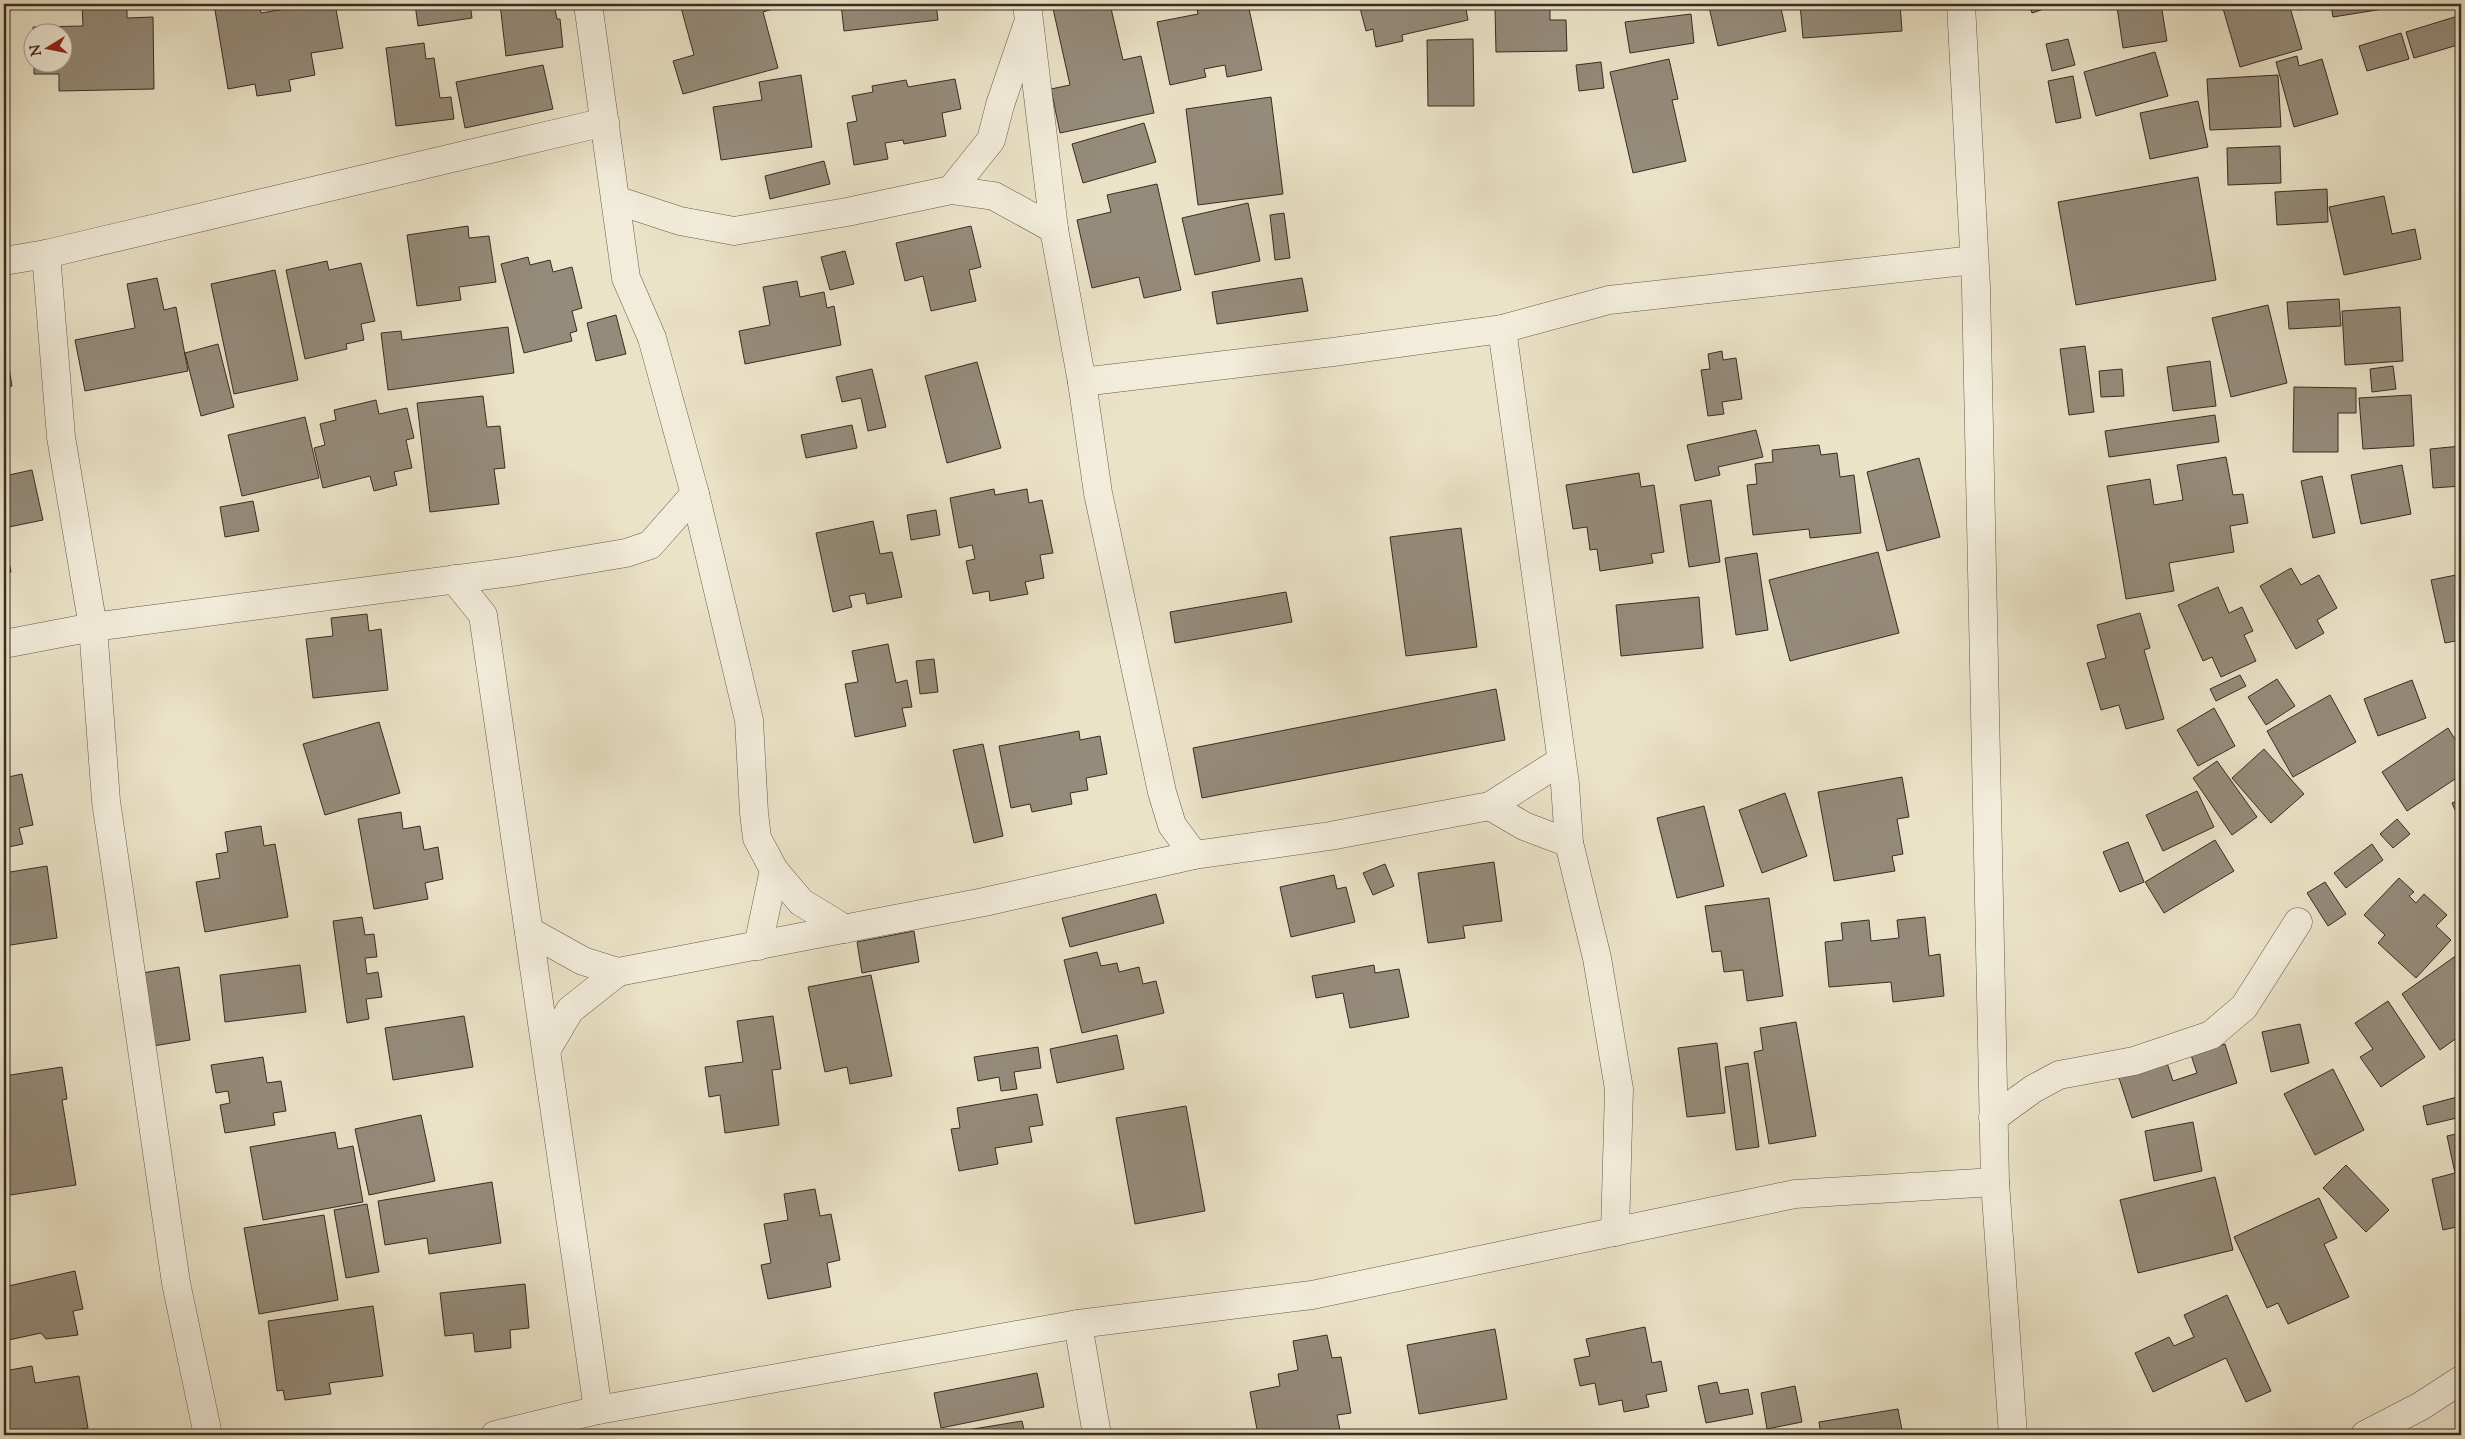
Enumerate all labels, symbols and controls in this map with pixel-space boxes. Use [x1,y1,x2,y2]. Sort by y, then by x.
north arrow [22,22,72,72]
text: N [26,43,48,57]

